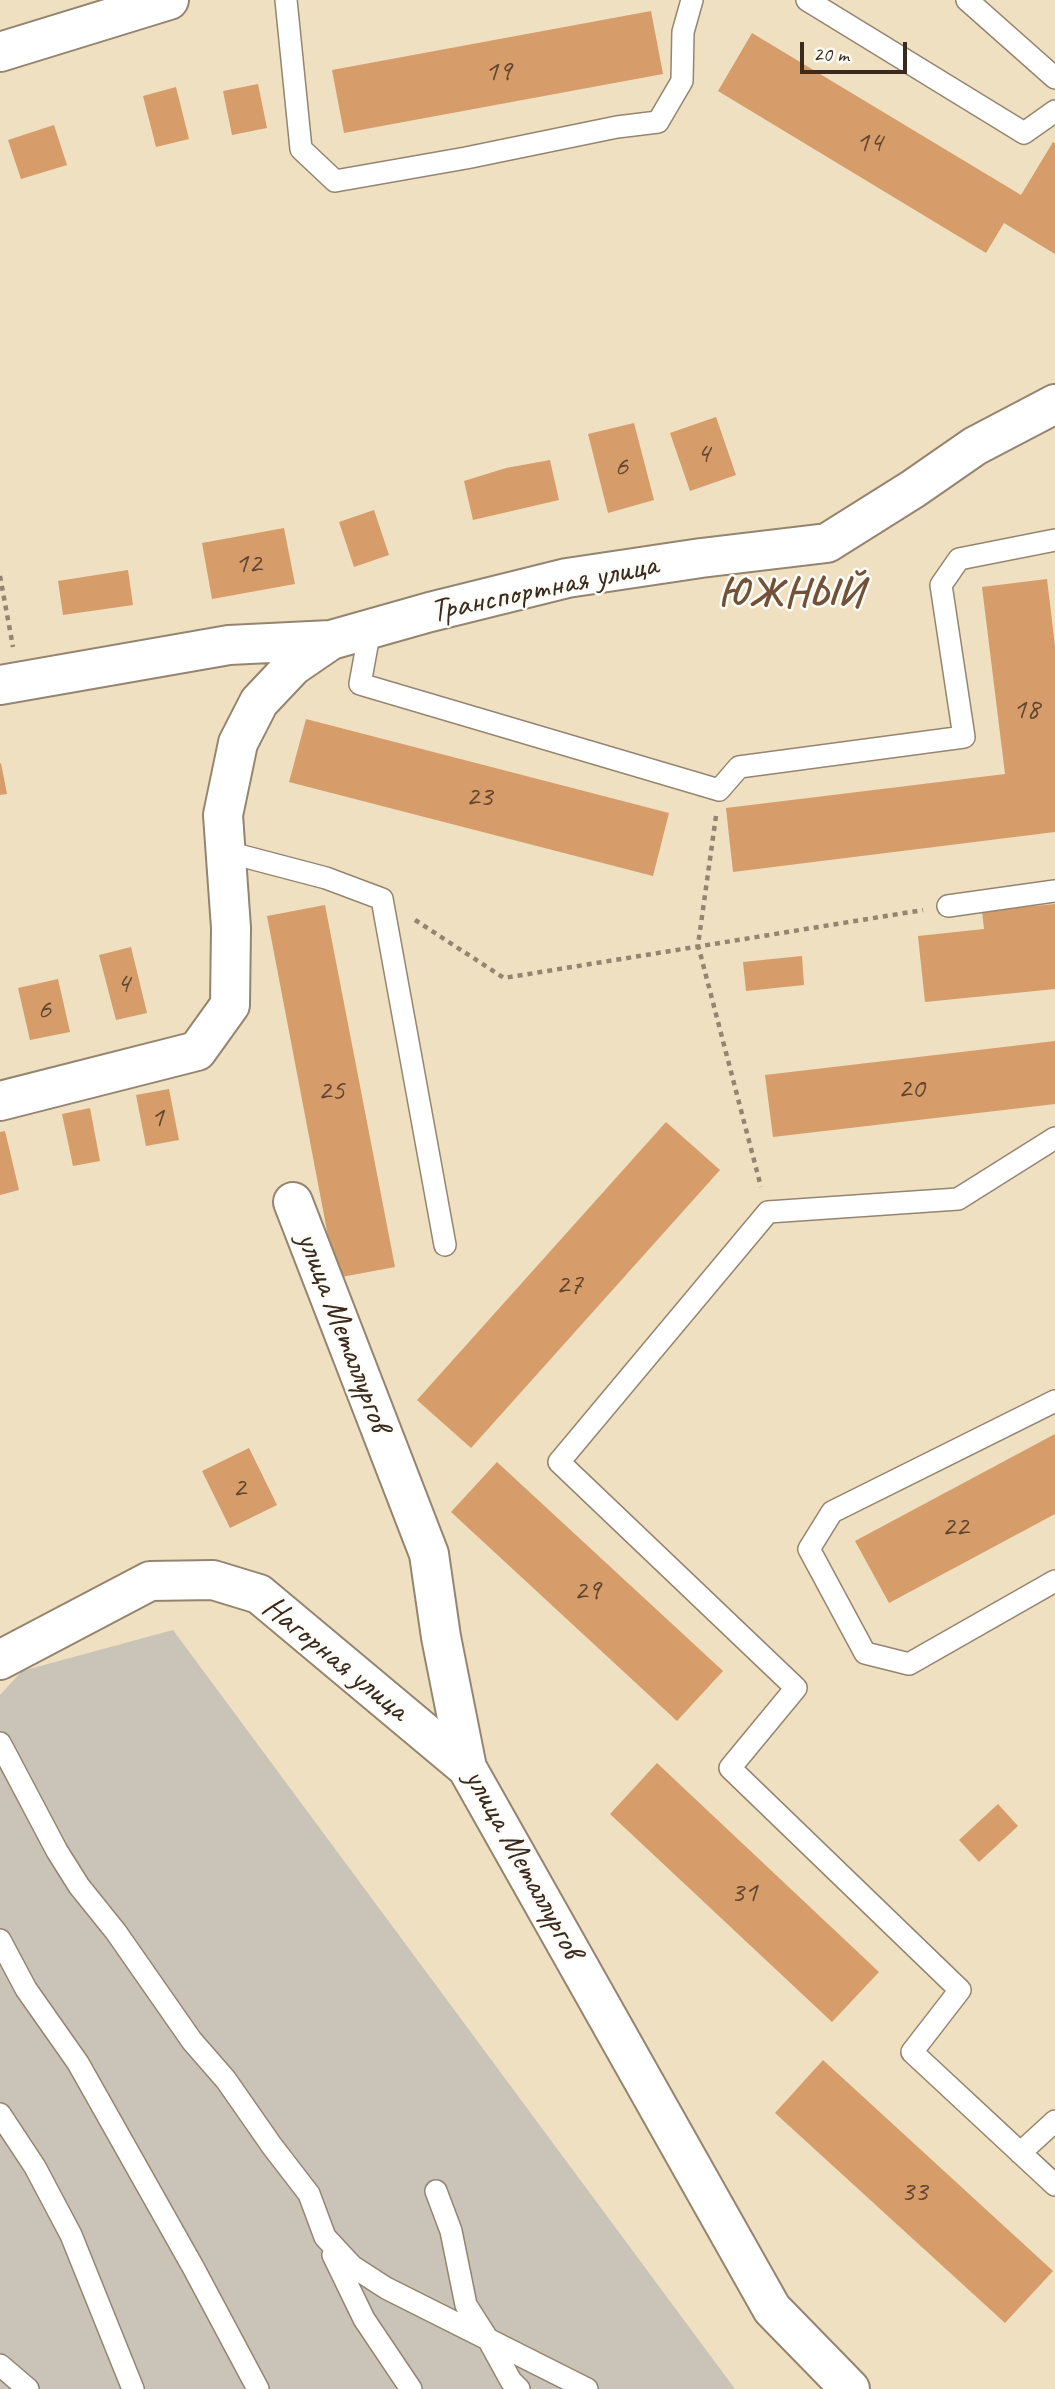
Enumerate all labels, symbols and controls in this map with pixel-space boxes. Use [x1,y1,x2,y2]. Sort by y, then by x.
scale bar [803,28,910,72]
text: 20 m [813,41,849,67]
house number: 19 [485,54,511,90]
house number: 14 [856,125,882,161]
house number: 4 [696,436,710,472]
house number: 6 [614,449,628,485]
house number: 12 [235,546,261,582]
street label: Транспортная улица [427,546,661,632]
district label: ЮЖНЫЙ [718,571,866,619]
house number: 18 [1013,692,1039,728]
house number: 23 [466,779,492,815]
house number: 4 [116,966,130,1002]
house number: 6 [37,992,51,1028]
house number: 20 [898,1071,924,1107]
house number: 25 [318,1073,344,1109]
house number: 1 [150,1100,164,1136]
street label: улица Металлургов [287,1227,399,1437]
house number: 27 [556,1267,582,1303]
house number: 2 [232,1470,246,1506]
house number: 22 [942,1509,968,1545]
house number: 29 [574,1573,600,1609]
street label: Нагорная улица [254,1588,416,1730]
street label: улица Металлургов [455,1763,591,1965]
house number: 31 [731,1875,757,1911]
house number: 33 [901,2174,927,2210]

